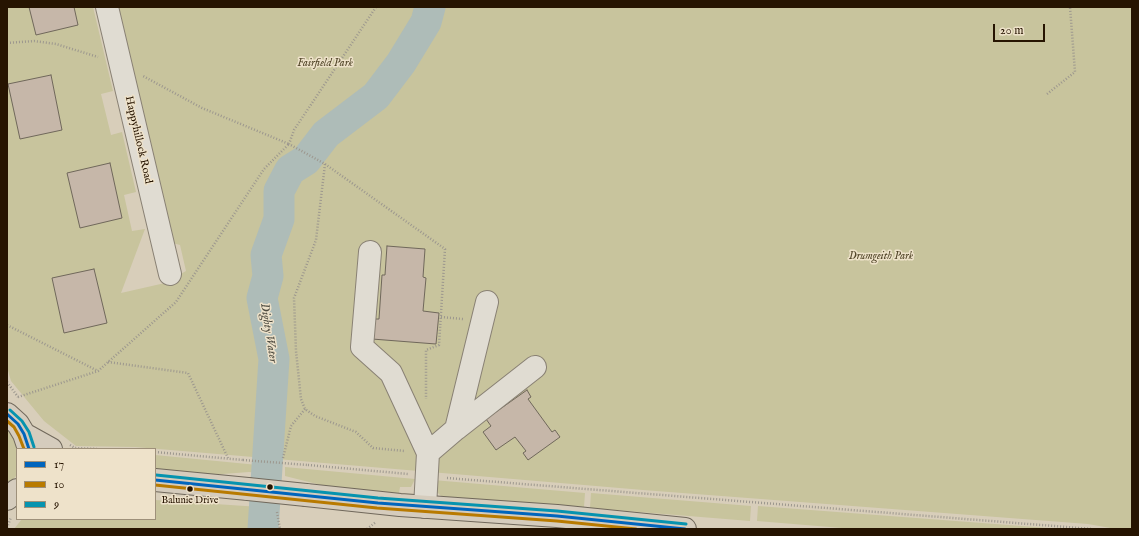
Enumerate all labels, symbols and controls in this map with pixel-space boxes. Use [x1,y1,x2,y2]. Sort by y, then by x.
scale bar [995,16,1047,42]
text: 20 m [1000,23,1023,38]
park label: Fairfield Park [297,57,353,71]
street label: Happyhillock Road [121,95,155,185]
park label: Drumgeith Park [849,250,913,264]
water label: Dighty Water [256,302,280,364]
legend [16,448,156,520]
text: 17 [54,457,64,472]
text: 10 [54,477,64,492]
unlabelled marker [265,482,275,492]
marker: Balunie Drive [185,484,195,494]
place label: Balunie Drive [162,495,218,507]
text: 9 [54,497,59,512]

